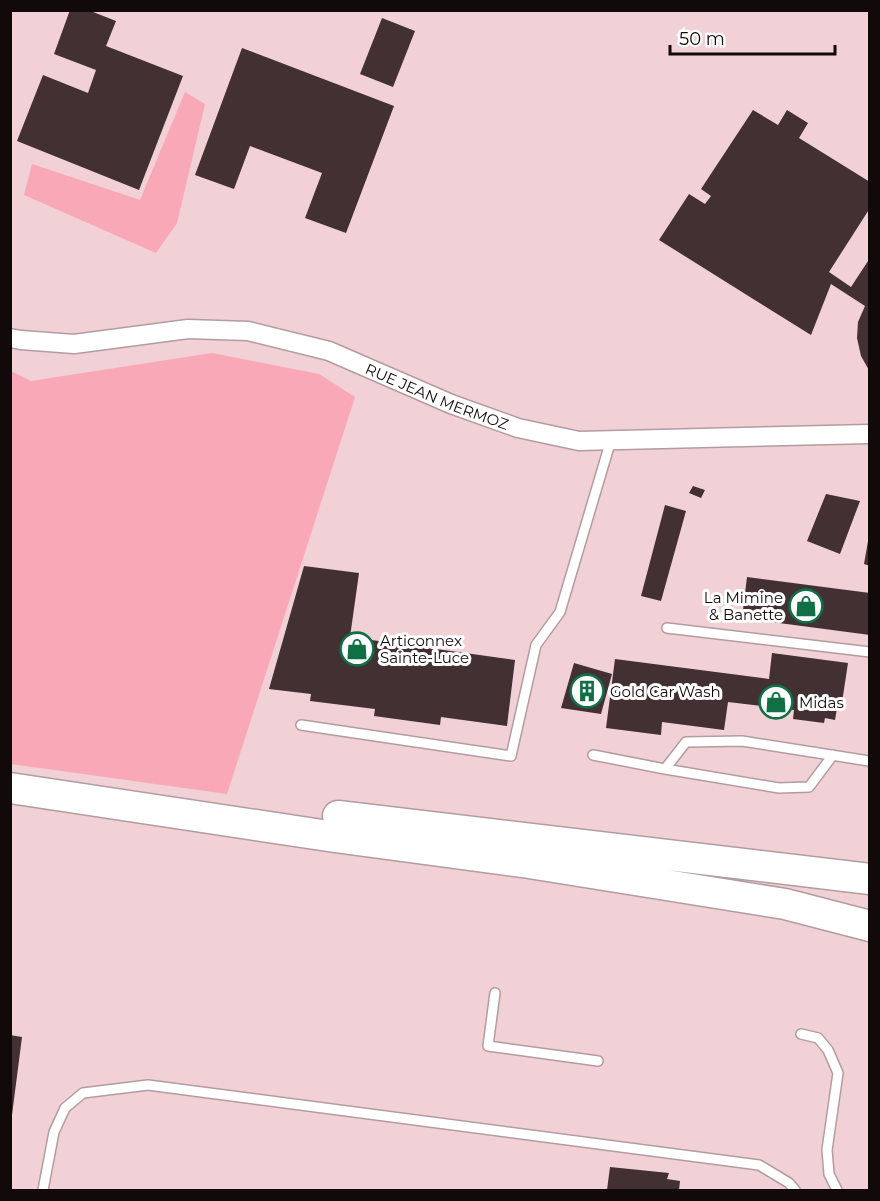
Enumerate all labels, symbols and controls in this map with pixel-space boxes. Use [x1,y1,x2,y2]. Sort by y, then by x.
scale bar [670,18,835,56]
text: 50 m [679,28,725,50]
street label: RUE JEAN MERMOZ [363,359,512,433]
place label: La Mimine & Banette [704,588,783,624]
shop icon: La Mimine & Banette [788,588,824,624]
shop icon: Articonnex Sainte-Luce [339,631,375,667]
place label: Articonnex Sainte-Luce [380,631,469,667]
building icon: Gold Car Wash [569,673,605,709]
place label: Gold Car Wash [610,682,721,701]
shop icon: Midas [758,684,794,720]
place label: Midas [799,693,844,712]

